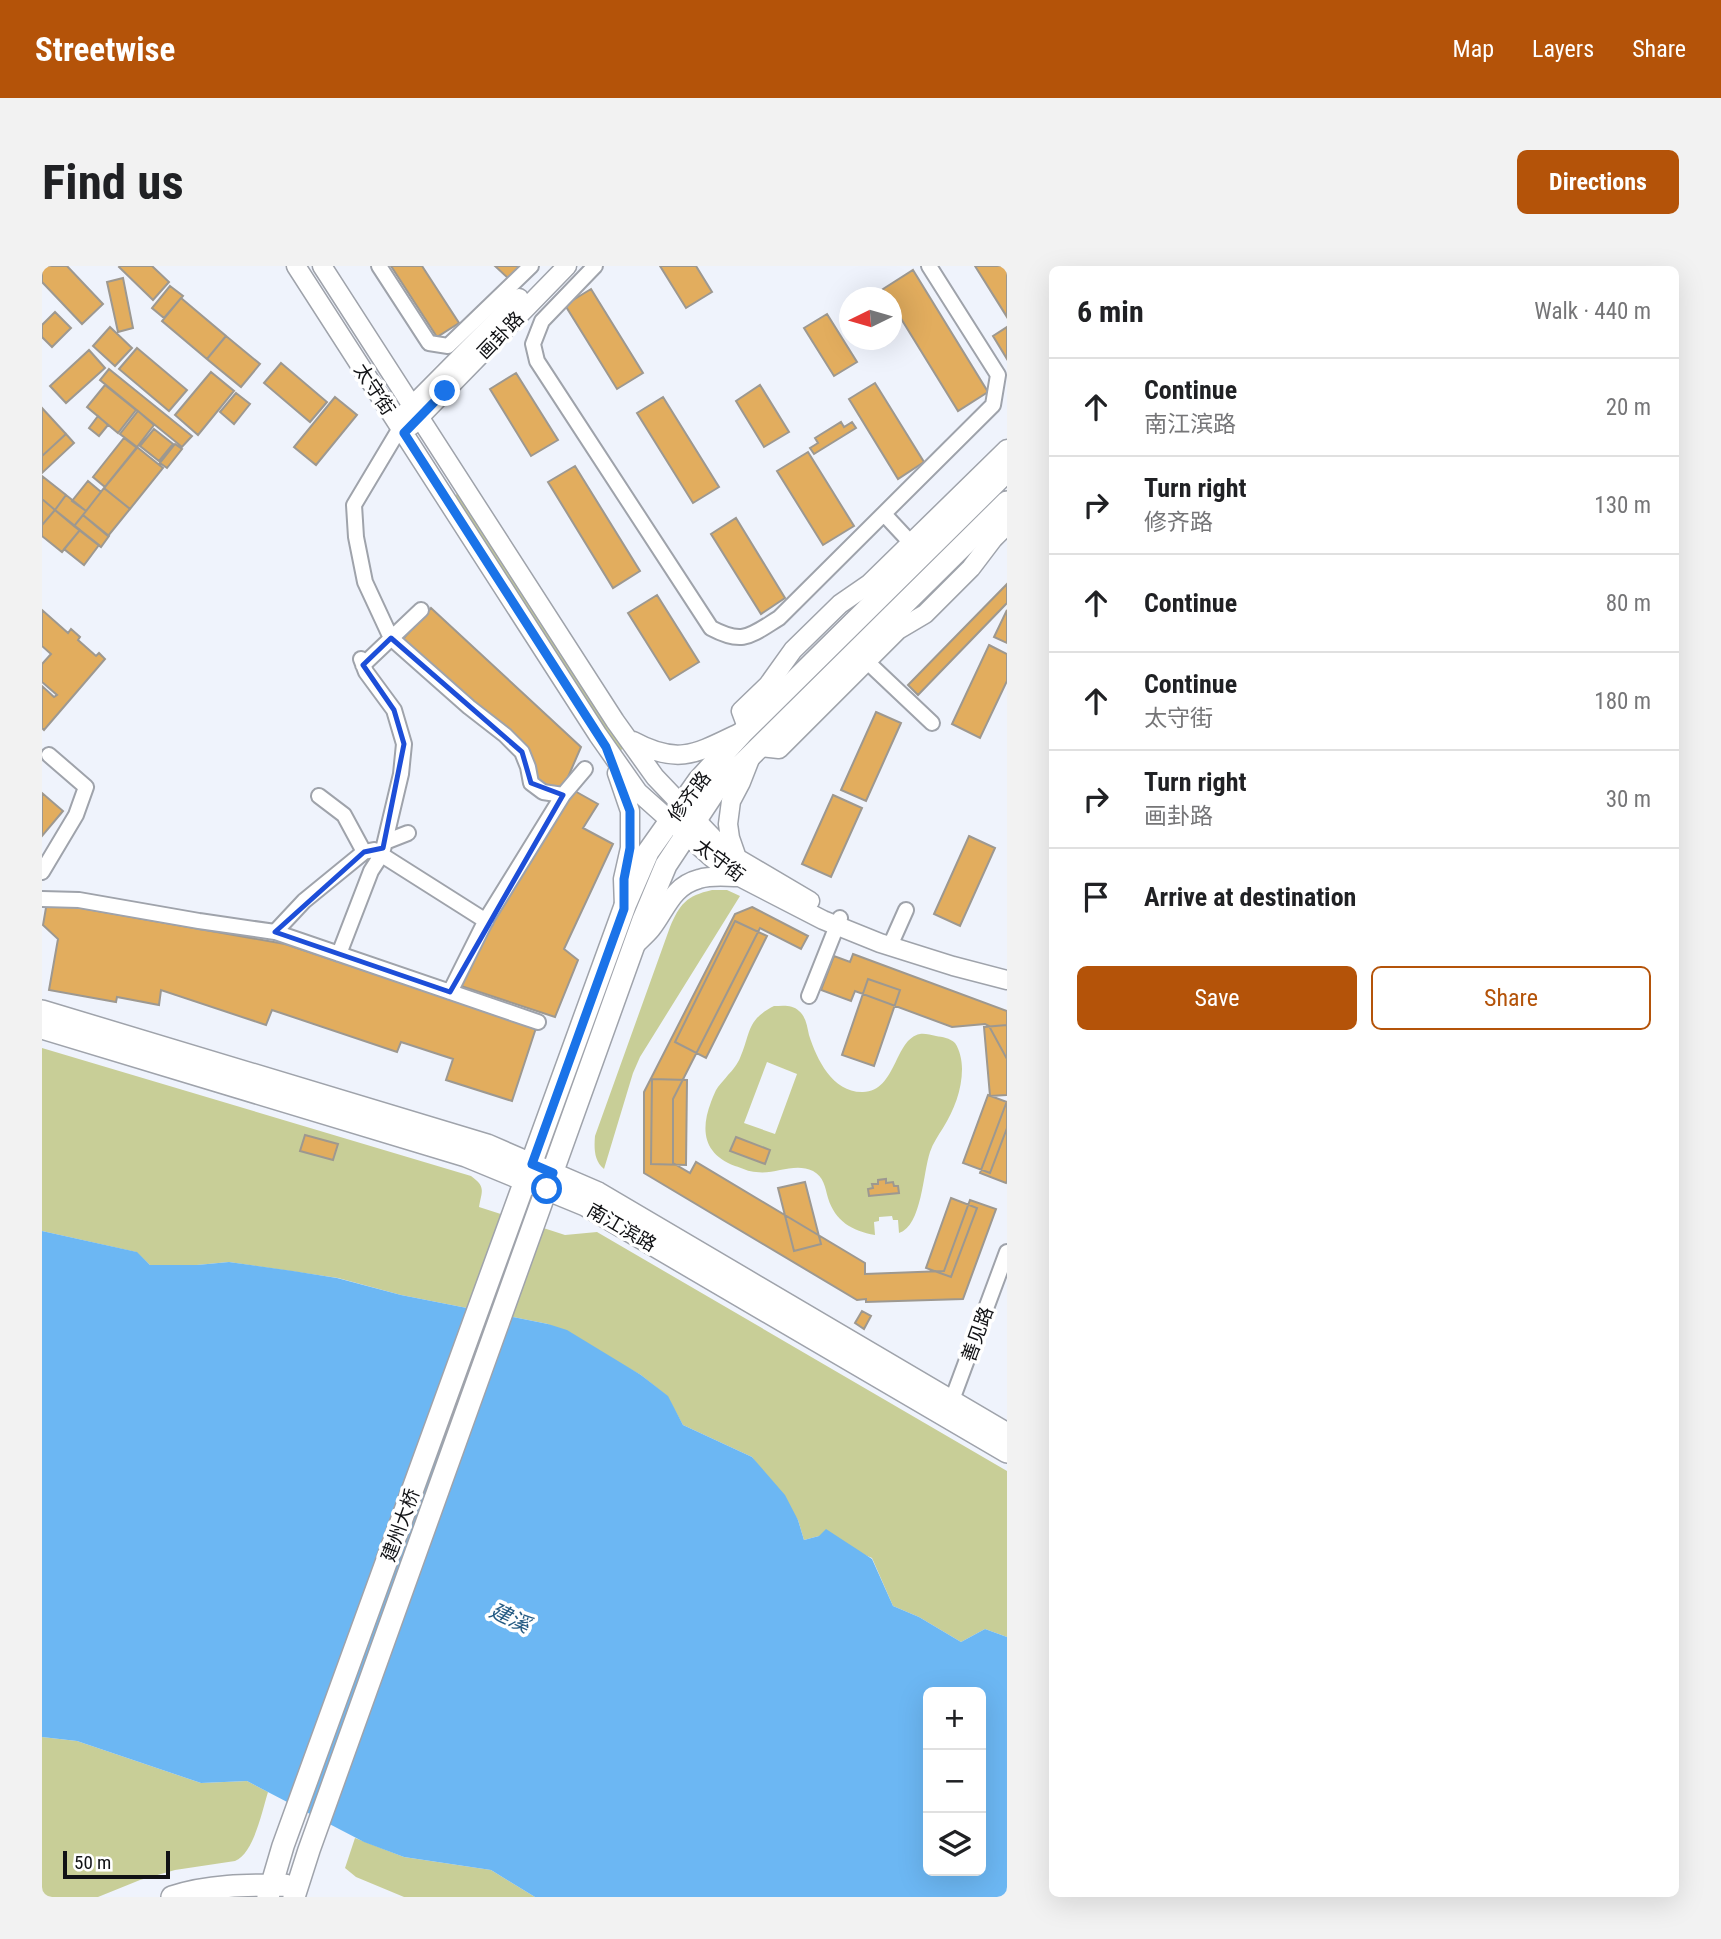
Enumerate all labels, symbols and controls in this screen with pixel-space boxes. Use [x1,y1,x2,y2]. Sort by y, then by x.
text: Streetwise [35,30,175,69]
text: Map [1453,35,1494,63]
text: Layers [1532,35,1594,63]
text: Share [1632,35,1686,63]
button: Directions [1517,150,1679,214]
text: Find us [42,154,184,211]
north arrow [839,287,902,350]
text: 6 min [1077,294,1144,329]
text: Walk · 440 m [1534,298,1651,325]
street label: 画卦路 [472,307,528,364]
street label: 太守街 [349,359,400,419]
route end [429,375,460,406]
text: Continue [1144,375,1237,405]
icon: ahead [1077,388,1115,426]
text: 20 m [1606,394,1651,421]
text: 南江滨路 [1144,411,1236,438]
text: Turn right [1144,473,1246,503]
icon: right [1077,486,1115,524]
text: 130 m [1594,492,1651,519]
text: 修齐路 [1144,509,1213,536]
icon: ahead [1077,584,1115,622]
text: Continue [1144,588,1237,618]
text: 80 m [1606,590,1651,617]
text: Continue [1144,669,1237,699]
icon: ahead [1077,682,1115,720]
text: 180 m [1594,688,1651,715]
text: 太守街 [1144,705,1213,732]
street label: 修齐路 [663,767,716,826]
text: Turn right [1144,767,1246,797]
icon: right [1077,780,1115,818]
text: 30 m [1606,786,1651,813]
text: 画卦路 [1144,803,1213,830]
street label: 太守街 [690,834,749,887]
icon: arrive [1077,878,1115,916]
text: Arrive at destination [1144,882,1356,912]
button: Save [1077,966,1357,1030]
button: Share [1371,966,1651,1030]
route start [531,1173,562,1204]
street label: 南江滨路 [583,1198,660,1256]
street label: 善见路 [957,1303,998,1365]
street label: 建州大桥 [377,1486,424,1565]
water label: 建溪 [486,1598,536,1639]
map controls [923,1687,986,1876]
button: + [923,1687,986,1750]
button: − [923,1750,986,1813]
button: layers [923,1813,986,1876]
scale bar [63,1848,170,1880]
text: 50 m [74,1851,111,1874]

